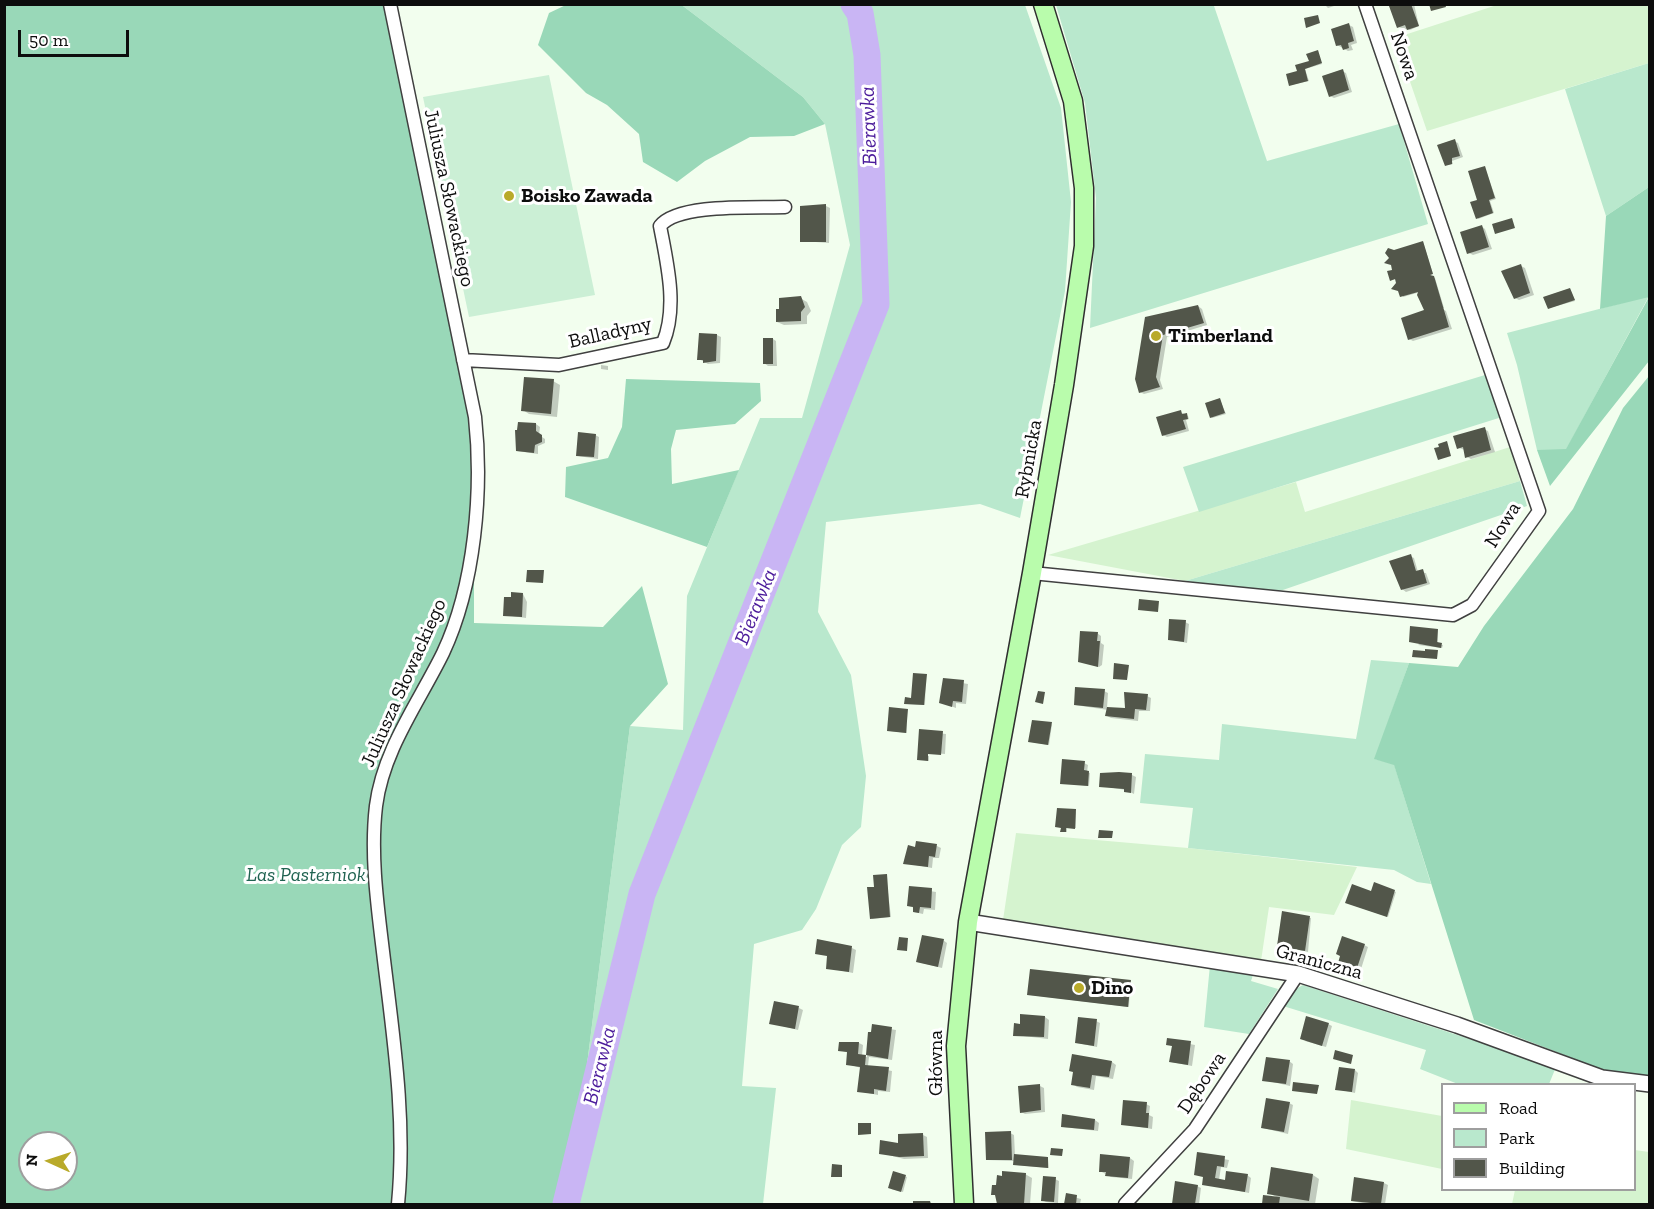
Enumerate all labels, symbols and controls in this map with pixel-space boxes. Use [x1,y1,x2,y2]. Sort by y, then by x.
scale bar [21,18,132,56]
text: 50 m [29,29,68,51]
street label: Nowa [1385,29,1423,83]
water label: Bierawka [855,86,883,166]
street label: Juliusza Słowackiego [418,107,480,289]
place label: Boisko Zawada [521,184,653,208]
marker: Boisko Zawada [502,189,516,203]
street label: Balladyny [566,312,654,354]
place label: Timberland [1168,324,1273,348]
marker: Timberland [1149,329,1163,343]
street label: Rybnicka [1010,418,1048,500]
street label: Nowa [1480,498,1526,552]
water label: Bierawka [729,566,783,648]
street label: Juliusza Słowackiego [356,595,452,771]
park label: Las Pasterniok [246,863,366,887]
street label: Graniczna [1273,939,1365,985]
place label: Dino [1091,976,1133,1000]
marker: Dino [1072,981,1086,995]
water label: Bierawka [578,1025,622,1107]
street label: Główna [924,1030,948,1096]
street label: Dębowa [1173,1048,1231,1118]
legend [1441,1083,1636,1191]
text: Road [1499,1097,1538,1119]
text: Park [1499,1127,1535,1149]
north arrow [18,1131,78,1191]
text: N [22,1154,41,1167]
text: Building [1499,1157,1565,1179]

